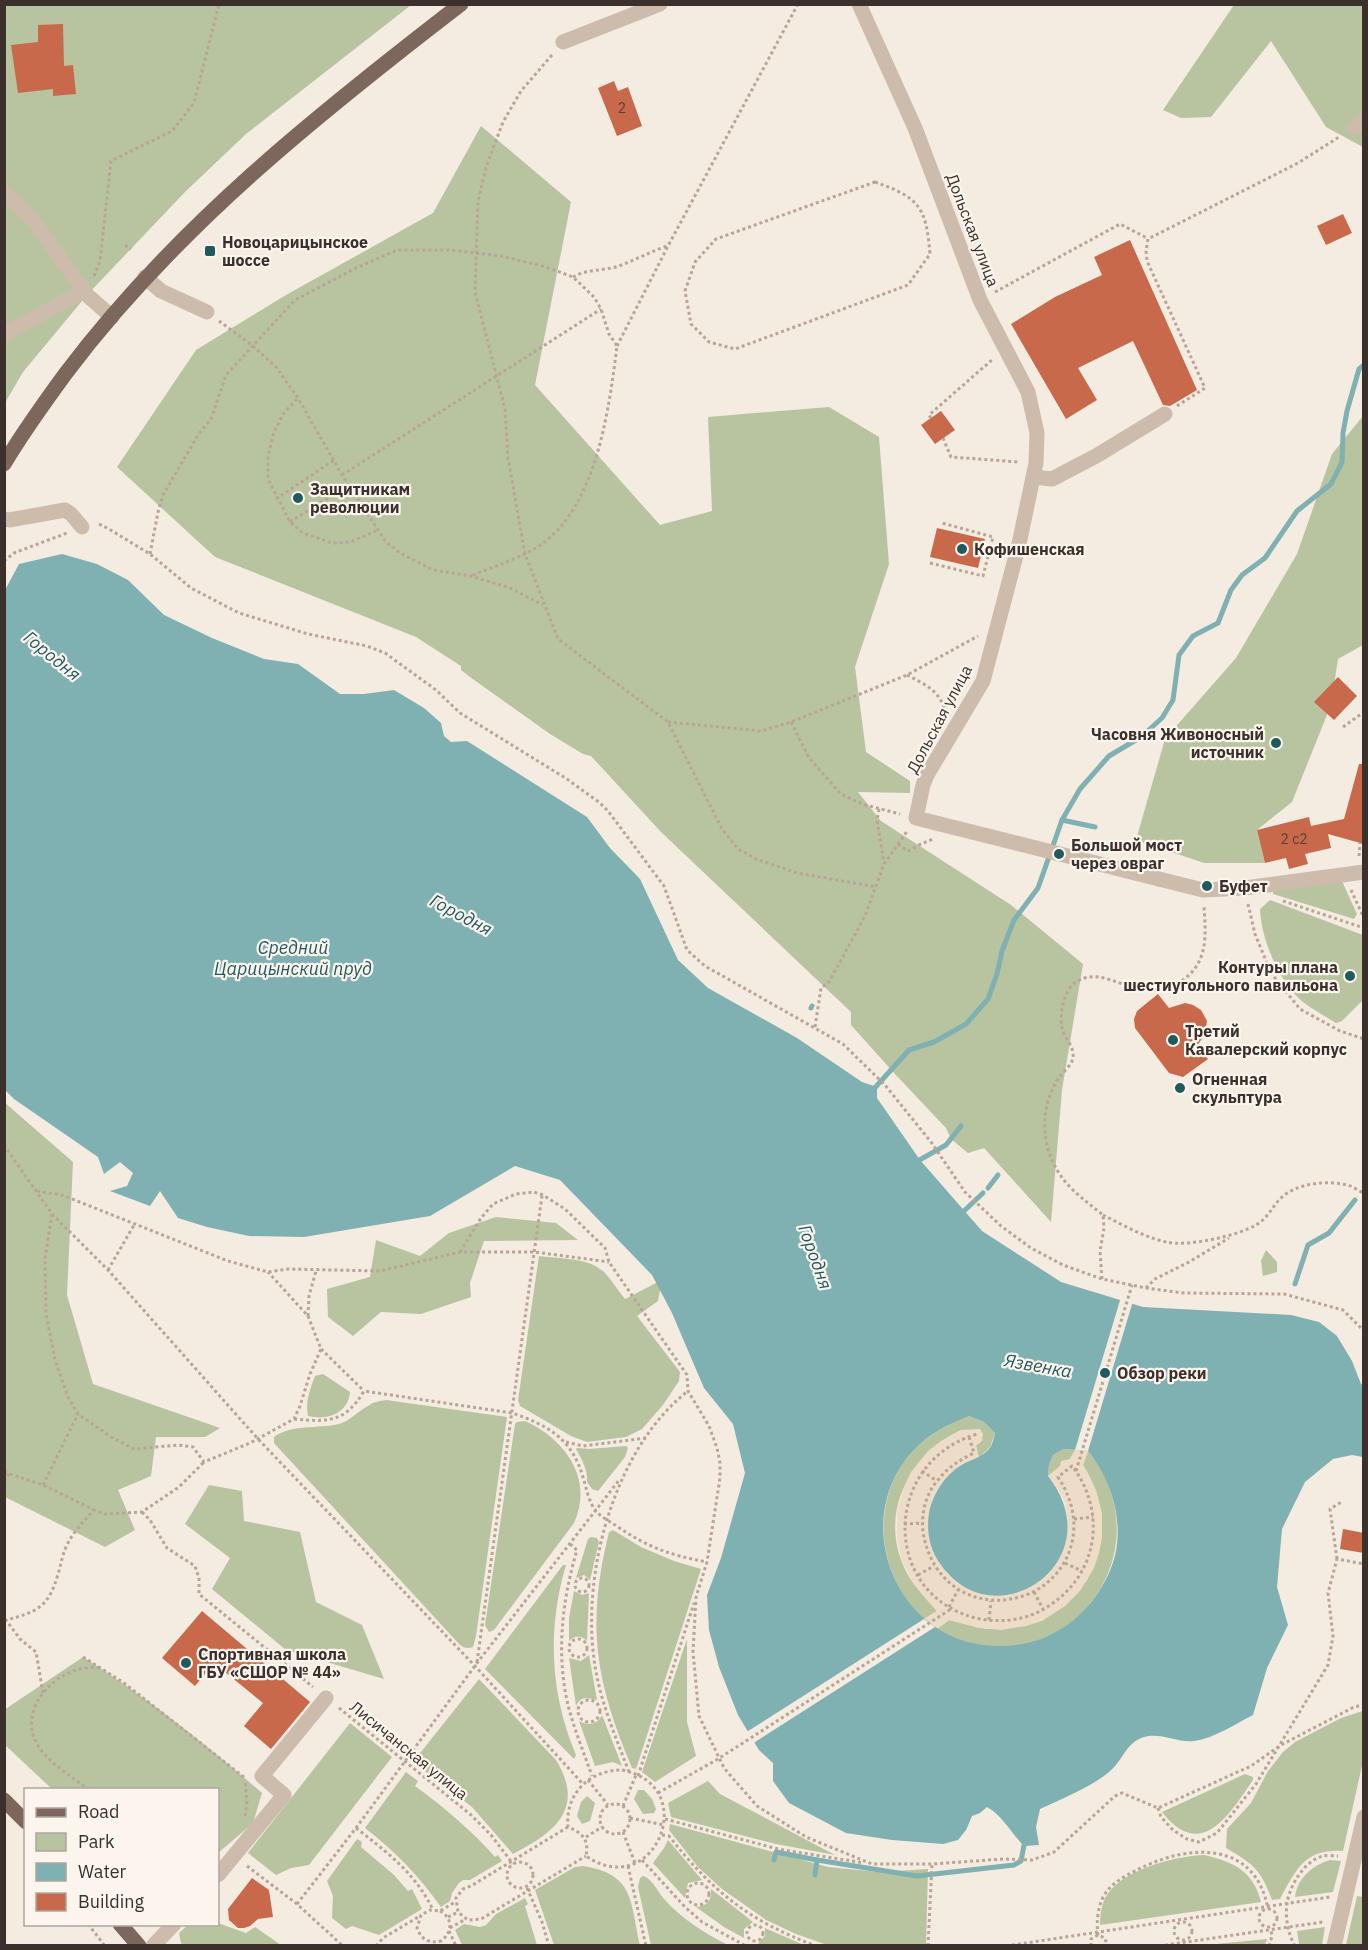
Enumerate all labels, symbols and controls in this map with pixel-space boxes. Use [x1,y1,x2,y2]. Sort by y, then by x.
house number: 2 [618,99,626,117]
street label: Дольская улица [942,171,1004,290]
place label: Новоцарицынское шоссе [222,232,368,270]
marker: Новоцарицынское шоссе [203,244,217,258]
place label: Защитникам революции [310,479,410,517]
marker: Защитникам революции [291,491,305,505]
place label: Кофишенская [974,539,1085,559]
marker: Кофишенская [955,542,969,556]
water label: Городня [19,626,86,686]
street label: Дольская улица [902,661,976,777]
place label: Часовня Живоносный источник [1091,724,1264,762]
marker: Часовня Живоносный источник [1269,736,1283,750]
house number: 2 с2 [1280,830,1308,848]
place label: Большой мост через овраг [1071,835,1182,873]
marker: Большой мост через овраг [1052,847,1066,861]
place label: Буфет [1219,876,1268,896]
marker: Буфет [1200,879,1214,893]
water label: Городня [426,889,496,940]
water label: Средний Царицынский пруд [214,936,372,980]
place label: Контуры плана шестиугольного павильона [1123,957,1338,995]
marker: Контуры плана шестиугольного павильона [1343,969,1357,983]
place label: Третий Кавалерский корпус [1185,1021,1347,1059]
marker: Третий Кавалерский корпус [1166,1033,1180,1047]
place label: Огненная скульптура [1192,1069,1282,1107]
marker: Огненная скульптура [1173,1081,1187,1095]
water label: Городня [793,1221,838,1292]
water label: Язвенка [1001,1348,1074,1383]
place label: Обзор реки [1117,1363,1206,1383]
marker: Обзор реки [1098,1366,1112,1380]
place label: Спортивная школа ГБУ «СШОР № 44» [198,1644,346,1682]
marker: Спортивная школа ГБУ «СШОР № 44» [179,1656,193,1670]
street label: Лисичанская улица [346,1696,472,1804]
legend [24,1788,219,1926]
text: Road [78,1800,119,1823]
text: Park [78,1830,115,1853]
text: Water [78,1860,127,1883]
text: Building [78,1890,145,1913]

